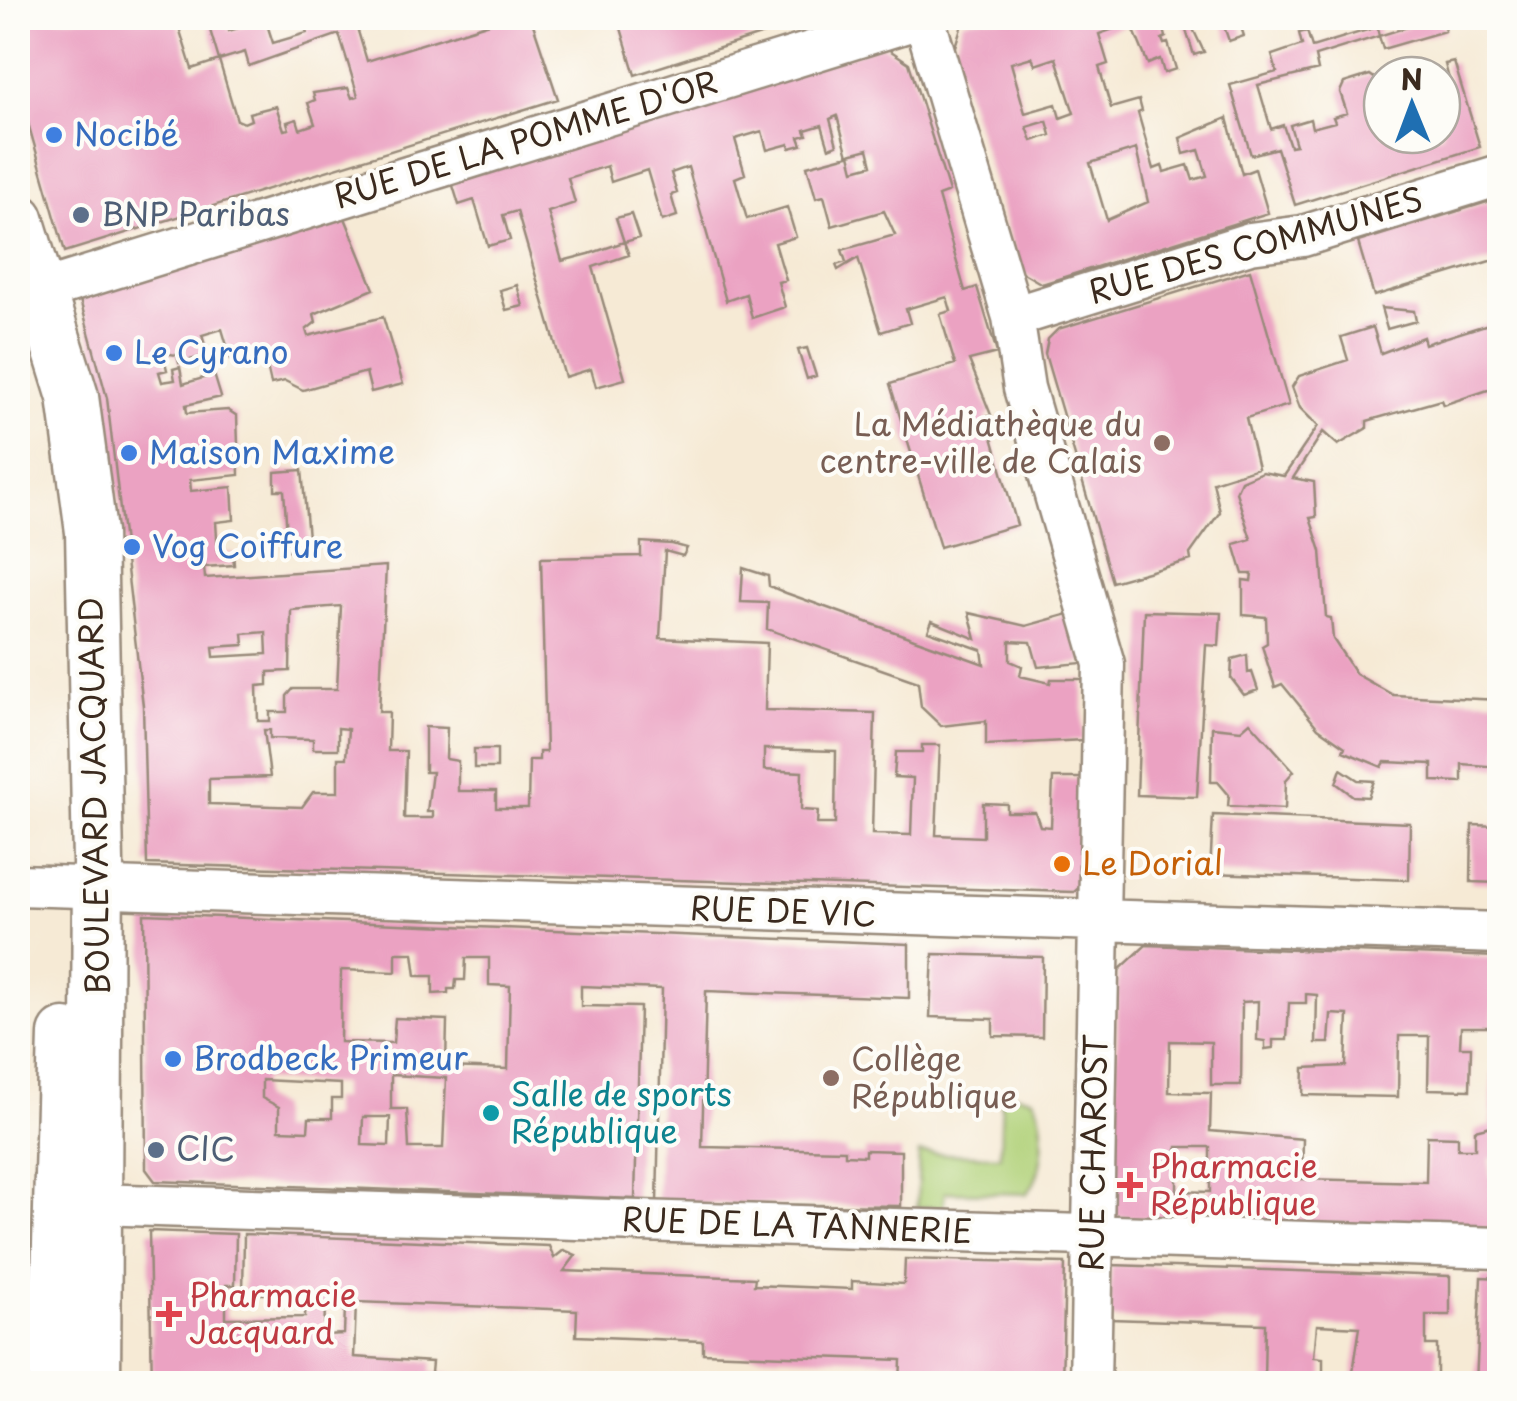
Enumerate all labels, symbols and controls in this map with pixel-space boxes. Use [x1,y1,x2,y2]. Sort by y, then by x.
north arrow [1362,55,1462,155]
street label: RUE DE LA POMME D'OR [328,57,723,219]
text: N [1400,57,1423,100]
place label: Nocibé [74,109,179,157]
marker: Nocibé [43,124,65,146]
street label: RUE DES COMMUNES [1083,173,1428,315]
place label: BNP Paribas [101,189,290,237]
marker: BNP Paribas [70,204,92,226]
place label: Le Cyrano [134,327,289,375]
marker: Le Cyrano [103,342,125,364]
place label: La Médiathèque du centre-ville de Calais [820,399,1142,484]
place label: Maison Maxime [149,427,395,475]
marker: La Médiathèque du centre-ville de Calais [1151,432,1173,454]
marker: Maison Maxime [118,442,140,464]
place label: Vog Coiffure [152,521,343,569]
marker: Vog Coiffure [121,536,143,558]
street label: BOULEVARD JACQUARD [66,597,120,995]
place label: Le Dorial [1082,838,1223,886]
marker: Le Dorial [1051,853,1073,875]
street label: RUE DE VIC [689,883,877,937]
place label: Brodbeck Primeur [193,1033,468,1081]
place label: Collège République [851,1034,1018,1119]
street label: RUE CHAROST [1066,1034,1118,1272]
marker: Brodbeck Primeur [162,1048,184,1070]
marker: Collège République [820,1067,842,1089]
place label: Salle de sports République [511,1069,732,1154]
marker: Salle de sports République [480,1102,502,1124]
place label: CIC [176,1124,235,1172]
marker: CIC [145,1139,167,1161]
place label: Pharmacie République [1150,1141,1318,1226]
marker: Pharmacie République [1119,1174,1141,1196]
street label: RUE DE LA TANNERIE [621,1194,973,1254]
place label: Pharmacie Jacquard [189,1270,357,1355]
marker: Pharmacie Jacquard [158,1303,180,1325]

